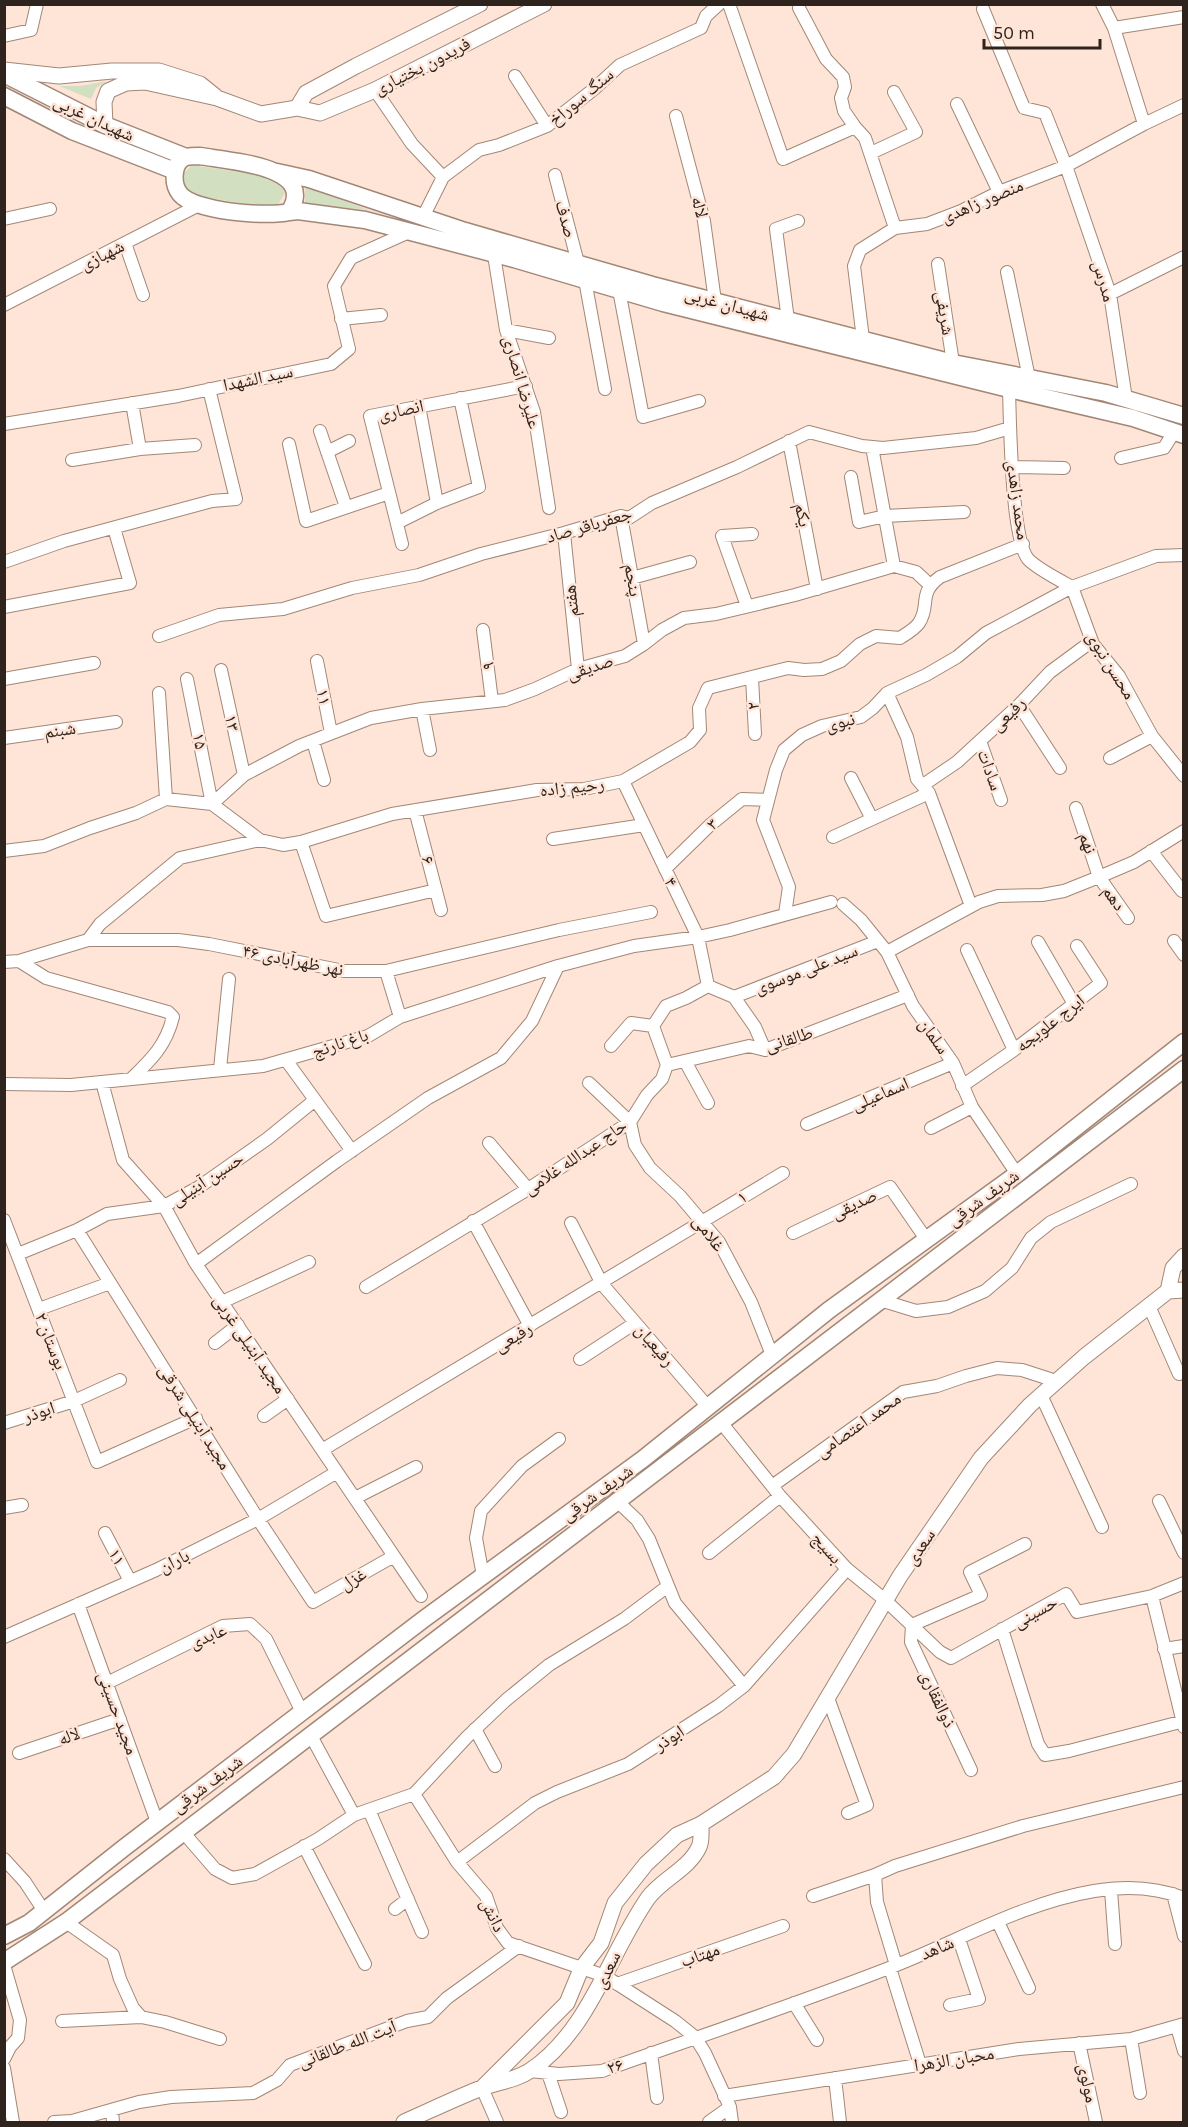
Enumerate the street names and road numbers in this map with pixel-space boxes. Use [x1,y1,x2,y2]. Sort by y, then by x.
street label: فریدون بختیاری [370,32,474,100]
street label: سنگ سوراخ [544,63,619,131]
street label: شهیدان غربی [50,90,138,146]
street label: منصور زاهدی [938,174,1026,228]
street label: لاله [687,194,713,220]
street label: صدف [550,198,582,240]
street label: شهبازی [76,235,128,275]
street label: مدرس [1088,258,1120,304]
street label: شهیدان غربی [682,282,772,326]
street label: شریفی [931,289,959,337]
street label: علیرضا انصاری [498,333,546,431]
street label: سید الشهدا [221,360,295,396]
street label: انصاری [376,394,426,426]
street label: محمد زاهدی [1002,459,1034,541]
street label: یکم [789,501,816,529]
street label: جعفرباقر صاد [544,502,634,548]
street label: پنجم [618,562,647,598]
street label: هفتم [558,584,585,618]
street label: محسن نبوی [1081,627,1141,703]
street label: صدیقی [564,649,616,685]
street label: ۹ [477,661,499,671]
street label: ۱۱ [312,687,336,707]
street label: رفیعی [986,692,1030,736]
street label: ۲ [742,701,764,711]
street label: نبوی [823,708,857,736]
street label: ۱۳ [220,713,244,733]
street label: شبنم [43,717,77,744]
street label: ۱۵ [188,731,212,751]
street label: سادات [972,746,1008,794]
street label: رحیم زاده [539,773,605,802]
street label: ۳ [702,813,722,835]
street label: نهم [1073,829,1102,857]
street label: ۶ [416,853,440,867]
street label: ۴ [659,874,683,890]
street label: دهم [1097,881,1131,916]
street label: نهر ظهرآبادی ۴۶ [241,939,345,981]
street label: سید علی موسوی [751,939,861,999]
street label: ایرج علویجه [1011,989,1090,1058]
street label: سلمان [914,1014,954,1058]
street label: طالقانی [762,1021,816,1057]
street label: باغ نارنج [309,1024,371,1063]
street label: اسماعیلی [848,1072,912,1116]
street label: حاج عبدالله غلامی [519,1114,632,1201]
street label: حسین آبنیلی [166,1147,248,1211]
street label: شریف شرقی [943,1165,1023,1231]
street label: صدیقی [828,1184,880,1224]
street label: ۱ [733,1185,751,1209]
street label: غلامی [688,1210,730,1256]
street label: مجید آبنیلی غربی [209,1290,291,1398]
street label: بوستان ۲ [30,1309,72,1373]
street label: رفیعی [490,1317,536,1357]
street label: رفیعیان [630,1319,680,1371]
street label: مجید آبنیلی شرقی [154,1360,236,1474]
street label: محمد اعتصامی [811,1387,905,1463]
street label: ابوذر [19,1397,58,1428]
street label: شریف شرقی [557,1460,637,1526]
street label: سعدی [900,1525,940,1569]
street label: بسیج [806,1528,847,1569]
street label: باران [155,1544,193,1578]
street label: ۱۱ [104,1545,130,1569]
street label: غزل [336,1563,370,1595]
street label: حسینی [1009,1591,1061,1633]
street label: عابدی [186,1619,230,1653]
street label: ذوالفقاری [915,1667,961,1731]
street label: مجید حسینی [93,1668,143,1758]
street label: ابوذر [649,1720,688,1757]
street label: لاله [55,1722,83,1750]
street label: شریف شرقی [167,1750,247,1818]
street label: دانش [475,1894,511,1936]
street label: شاهد [917,1931,957,1965]
street label: مهتاب [678,1938,722,1972]
street label: سعدی [589,1948,625,1992]
street label: آیت الله طالقانی [295,2015,400,2073]
street label: محبان الزهرا [912,2042,996,2076]
street label: ۲۶ [604,2053,626,2079]
street label: مولوی [1073,2061,1103,2105]

